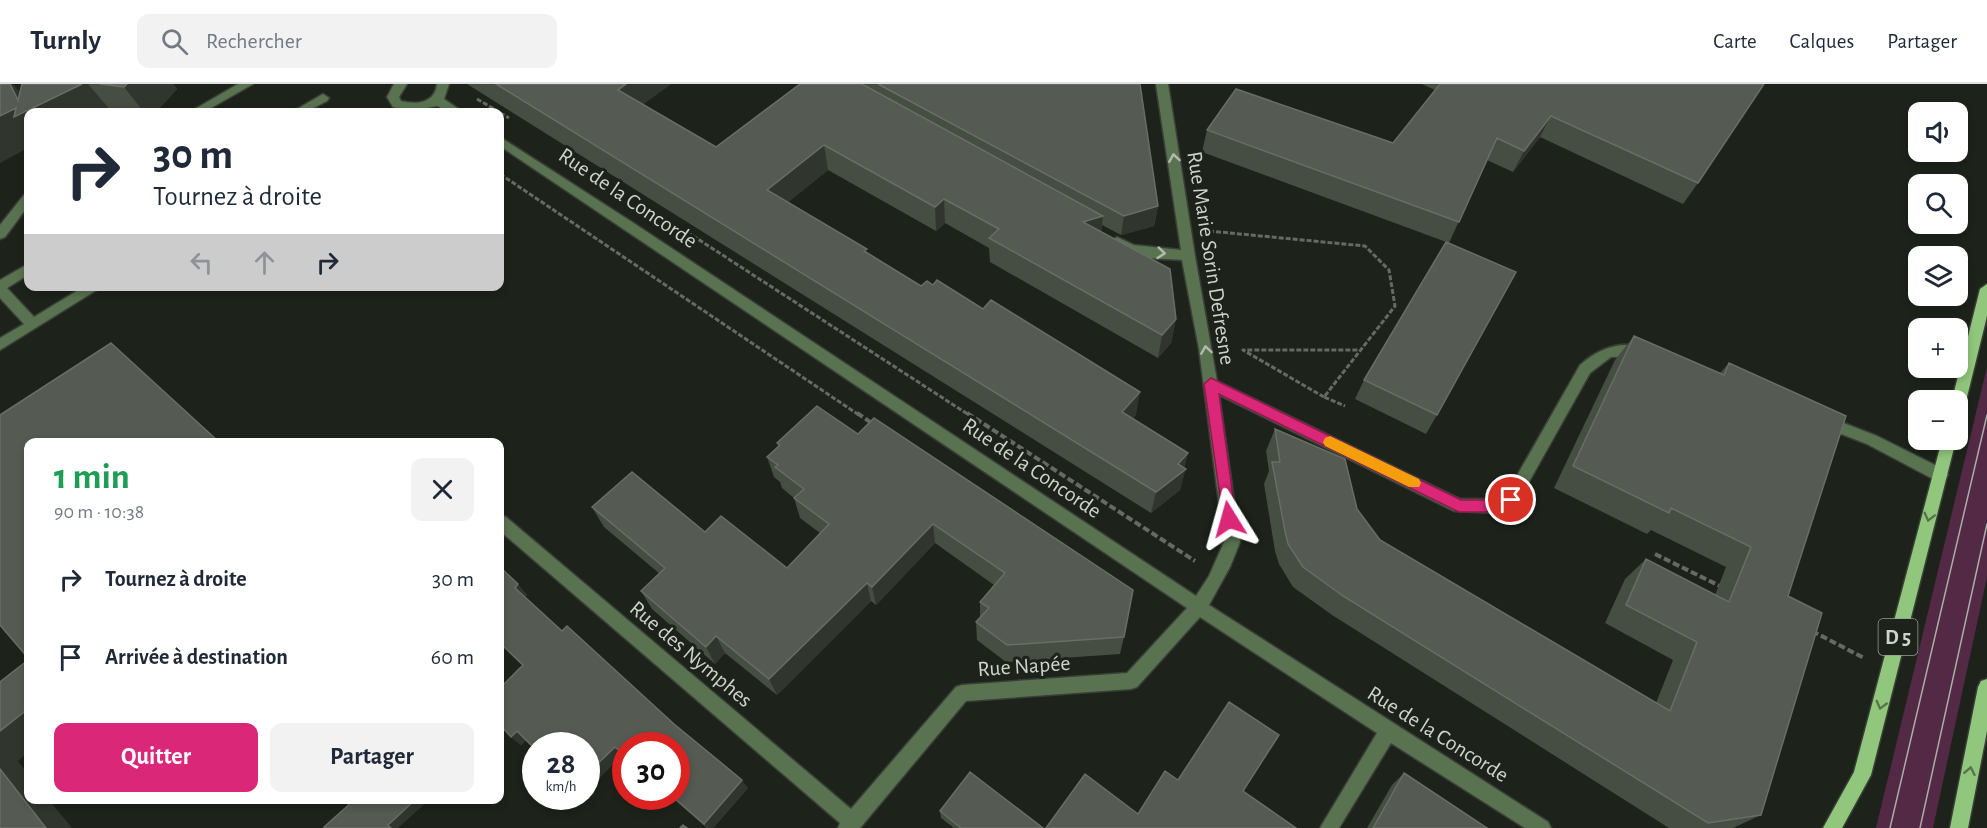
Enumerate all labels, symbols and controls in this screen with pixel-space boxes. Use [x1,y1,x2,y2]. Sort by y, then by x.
search box [137,14,557,68]
icon: search [158,25,191,58]
text: Turnly [30,27,101,55]
text: Rechercher [206,30,302,52]
text: Carte [1713,31,1757,52]
text: Calques [1790,31,1854,52]
text: Partager [1887,31,1957,52]
map controls [1908,102,1968,450]
button: sound [1908,102,1968,162]
icon: right [54,132,132,210]
text: 30 m [153,134,233,176]
street label: Rue de la Concorde [555,144,701,252]
street label: Rue Marie Sorin Defresne [1183,150,1239,366]
one-way arrow [1168,154,1180,163]
button: search [1908,174,1968,234]
text: Tournez à droite [153,183,322,210]
icon: left [185,246,218,279]
icon: ahead [248,246,281,279]
icon: right [311,246,344,279]
one-way arrow [1156,246,1165,259]
button: layers [1908,246,1968,306]
button: + [1908,318,1968,378]
one-way arrow [1200,346,1213,356]
button: − [1908,390,1968,450]
street label: Rue de la Concorde [959,414,1105,522]
button: close [411,458,474,521]
text: 1 min [54,459,130,495]
pin [1485,474,1536,525]
icon: arrive [1494,483,1527,516]
position arrow [1197,487,1261,551]
text: 90 m · 10:38 [54,502,144,522]
one-way arrow [1924,511,1936,521]
icon: right [54,563,87,596]
text: Tournez à droite [105,568,247,590]
text: 30 m [432,568,474,590]
street label: Rue des Nymphes [626,597,756,711]
road number: D 5 [1878,619,1918,655]
icon: arrive [54,641,87,674]
text: Arrivée à destination [105,646,288,668]
text: 60 m [431,646,474,668]
street label: Rue Napée [977,652,1071,680]
street label: Rue de la Concorde [1364,682,1512,786]
one-way arrow [1875,700,1888,710]
button: Quitter [54,723,258,792]
button: Partager [270,723,474,792]
speed limit sign: 30 [612,732,690,810]
text: 28 [547,749,575,779]
one-way arrow [1963,766,1976,776]
text: km/h [546,779,576,794]

